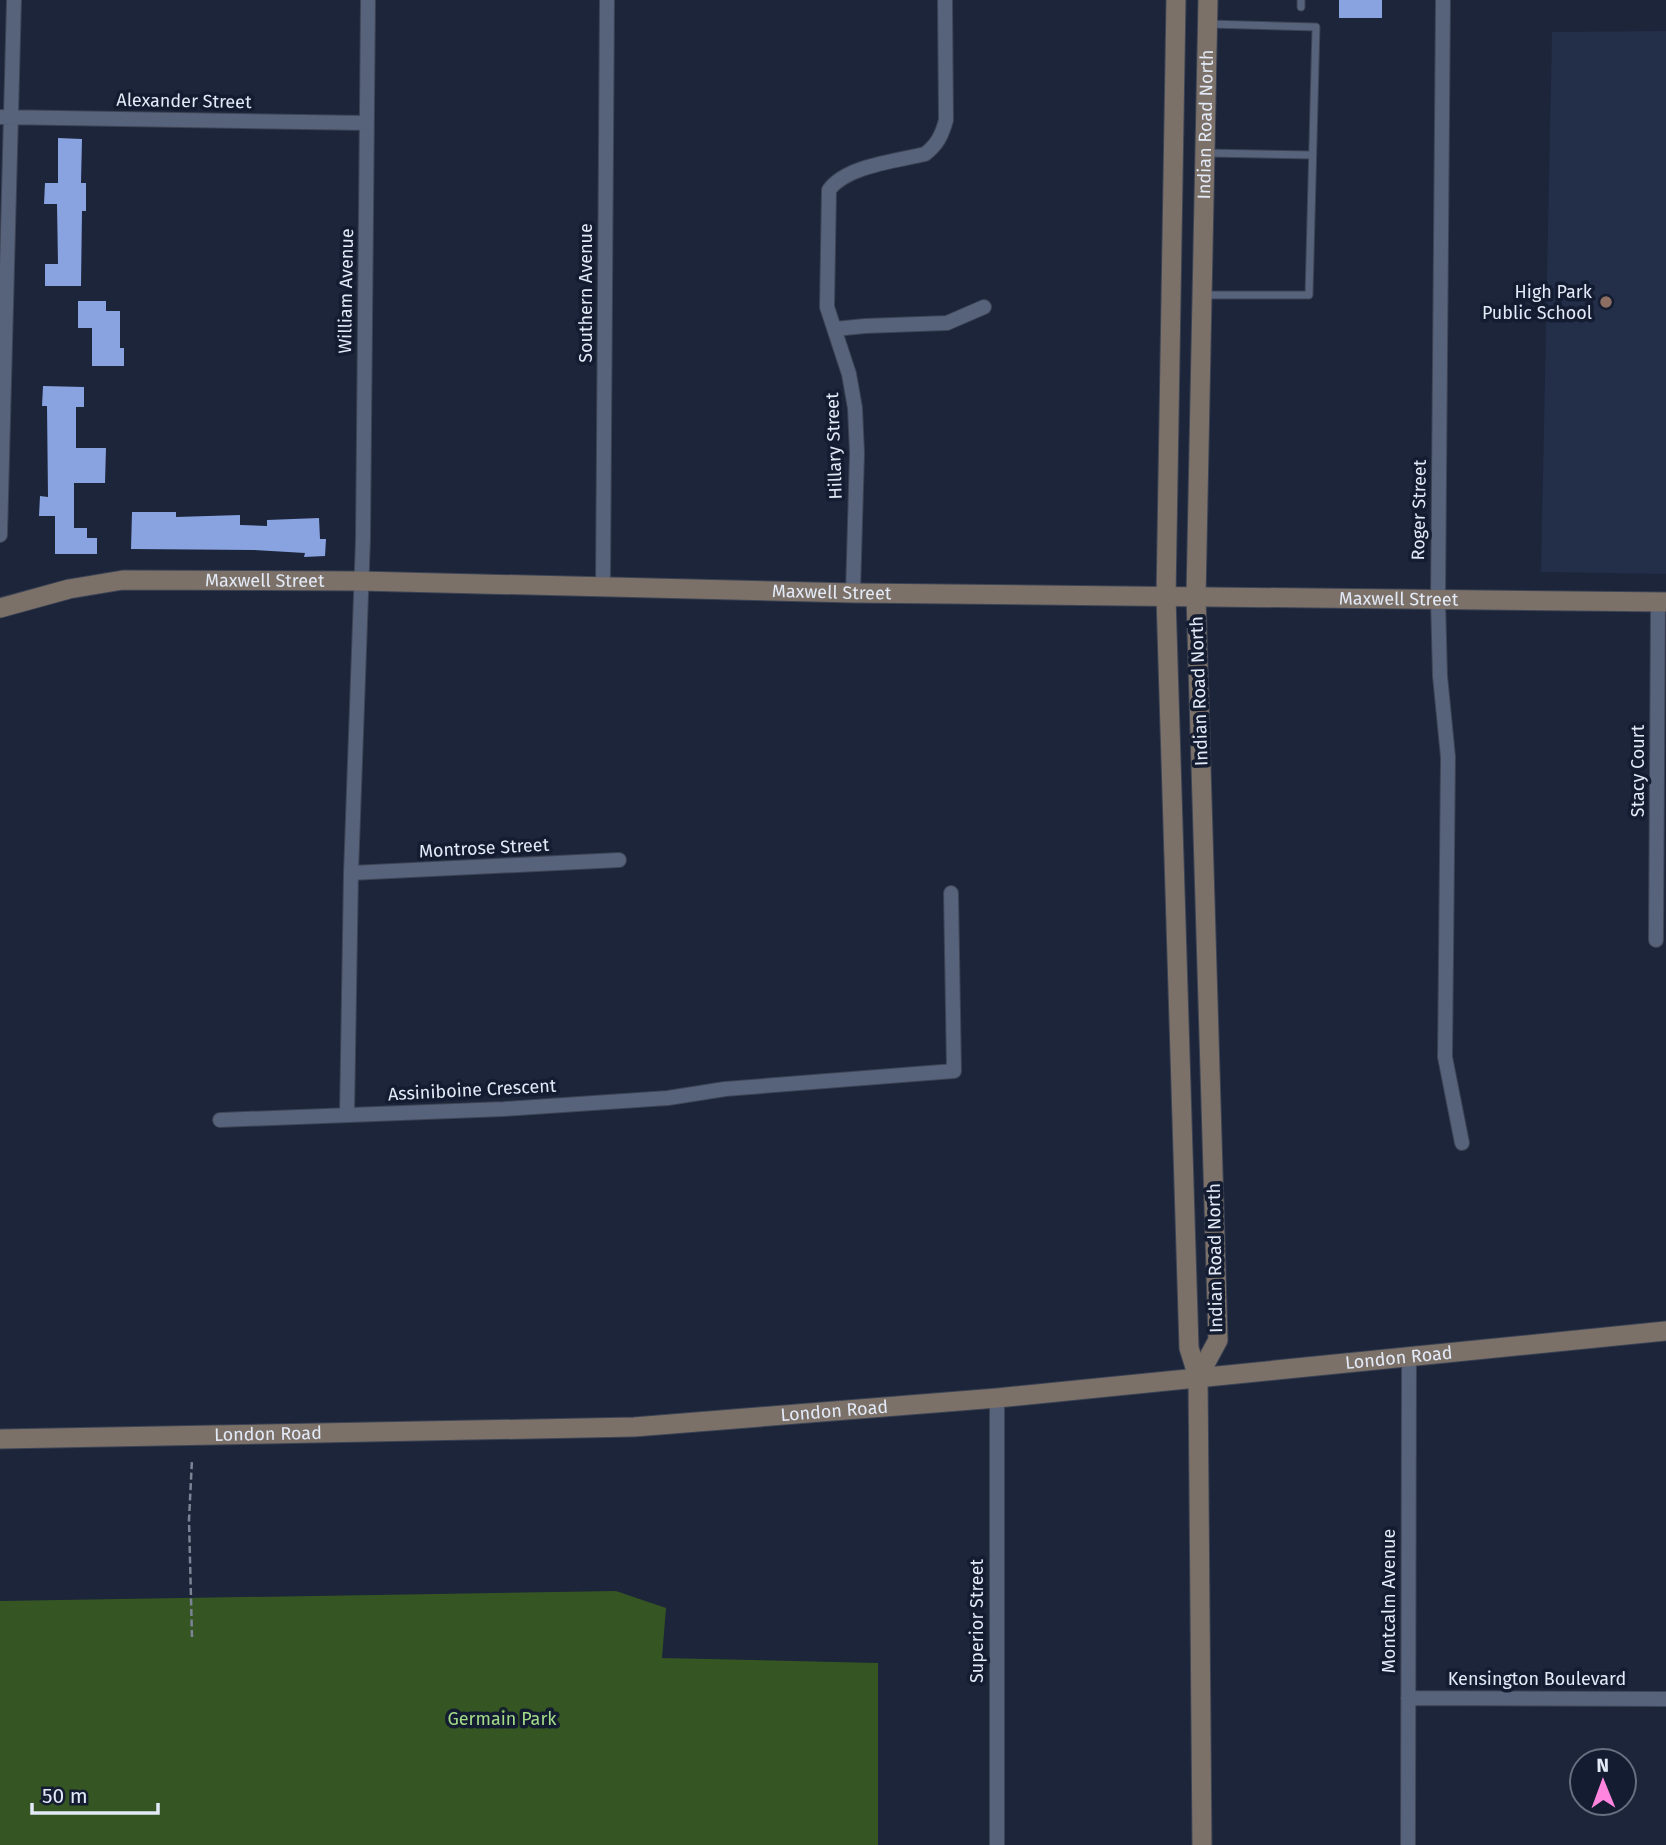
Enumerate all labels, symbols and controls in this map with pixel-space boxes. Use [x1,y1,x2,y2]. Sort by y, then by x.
street label: Indian Road North [1193,49,1218,200]
street label: Alexander Street [116,89,252,113]
street label: Southern Avenue [575,223,597,363]
street label: William Avenue [334,228,358,354]
place label: High Park Public School [1482,281,1593,324]
marker: High Park Public School [1598,294,1614,310]
street label: Hillary Street [821,392,847,500]
street label: Roger Street [1407,459,1431,560]
street label: Maxwell Street [205,569,325,592]
street label: Maxwell Street [772,580,892,604]
street label: Maxwell Street [1339,587,1459,611]
street label: Indian Road North [1185,616,1213,766]
street label: Stacy Court [1627,724,1649,817]
street label: Montrose Street [418,834,550,862]
street label: Assiniboine Crescent [387,1075,557,1105]
street label: Indian Road North [1203,1183,1227,1333]
street label: London Road [1344,1341,1453,1374]
street label: London Road [780,1396,889,1426]
street label: London Road [214,1422,322,1446]
street label: Montcalm Avenue [1378,1529,1400,1673]
street label: Superior Street [966,1559,988,1683]
street label: Kensington Boulevard [1448,1668,1626,1690]
park label: Germain Park [447,1708,557,1730]
north arrow [1568,1747,1638,1817]
text: N [1596,1754,1609,1777]
scale bar [32,1772,158,1816]
text: 50 m [42,1783,88,1809]

